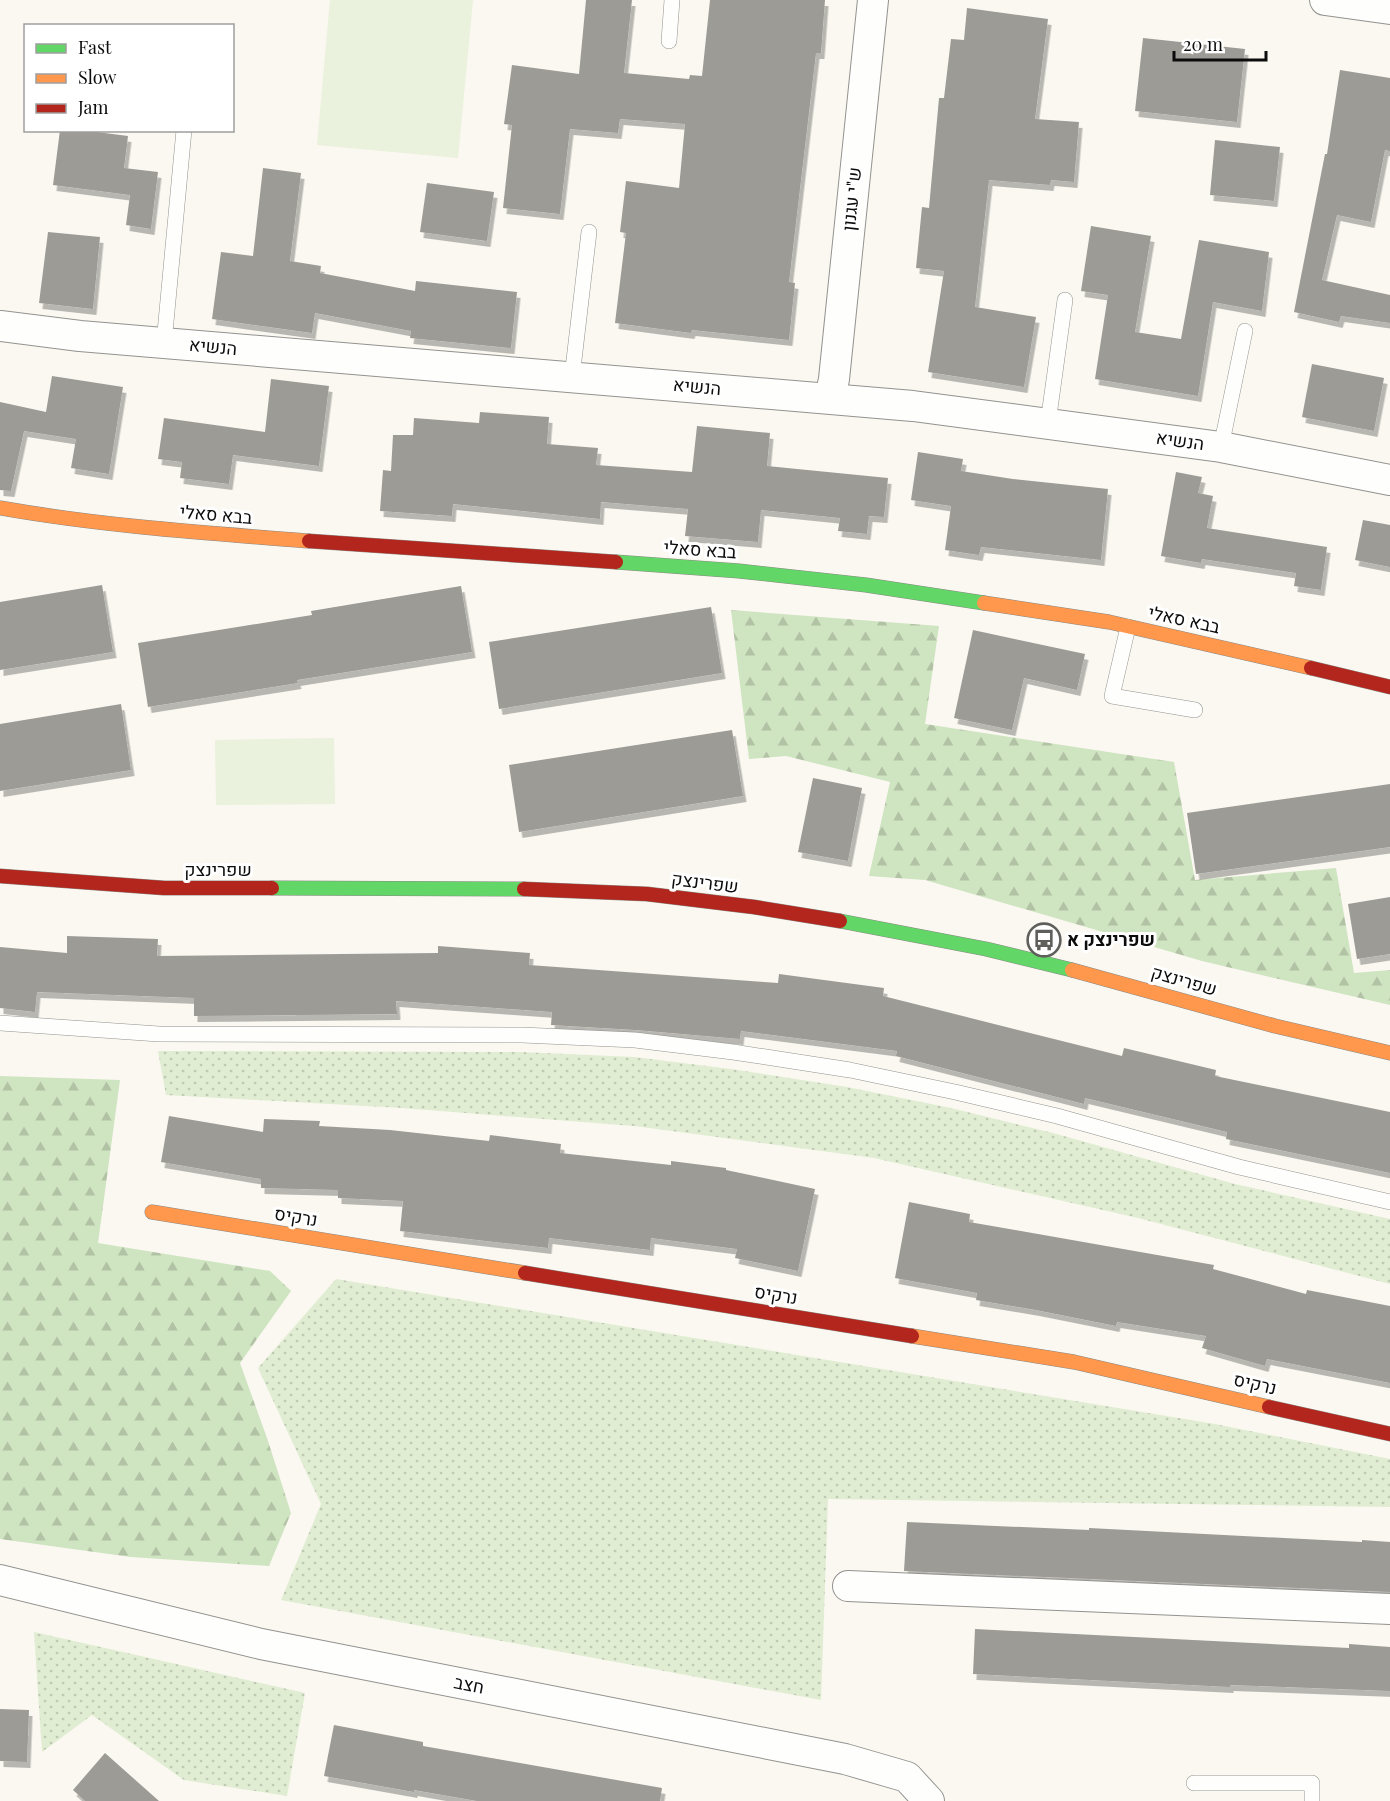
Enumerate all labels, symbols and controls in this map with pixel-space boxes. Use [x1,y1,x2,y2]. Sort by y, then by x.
legend [24,24,234,132]
scale bar [1174,24,1266,62]
text: 20 m [1183,32,1223,56]
text: Fast [78,35,112,59]
text: Slow [78,65,116,89]
text: Jam [77,95,108,119]
street label: ש"י עגנון [836,166,866,232]
street label: הנשיא [188,332,238,360]
street label: הנשיא [672,372,722,400]
street label: הנשיא [1155,425,1206,455]
street label: בבא סאלי [179,499,254,529]
street label: בבא סאלי [663,534,738,564]
street label: בבא סאלי [1146,600,1223,638]
street label: שפרינצק [184,857,252,881]
street label: שפרינצק [670,866,740,898]
bus stop icon: שפרינצק א [1026,922,1062,958]
place label: שפרינצק א [1067,927,1155,951]
street label: שפרינצק [1149,959,1220,1001]
street label: נרקיס [273,1201,319,1231]
street label: נרקיס [753,1279,799,1309]
street label: נרקיס [1231,1366,1279,1400]
street label: חצב [452,1669,486,1699]

